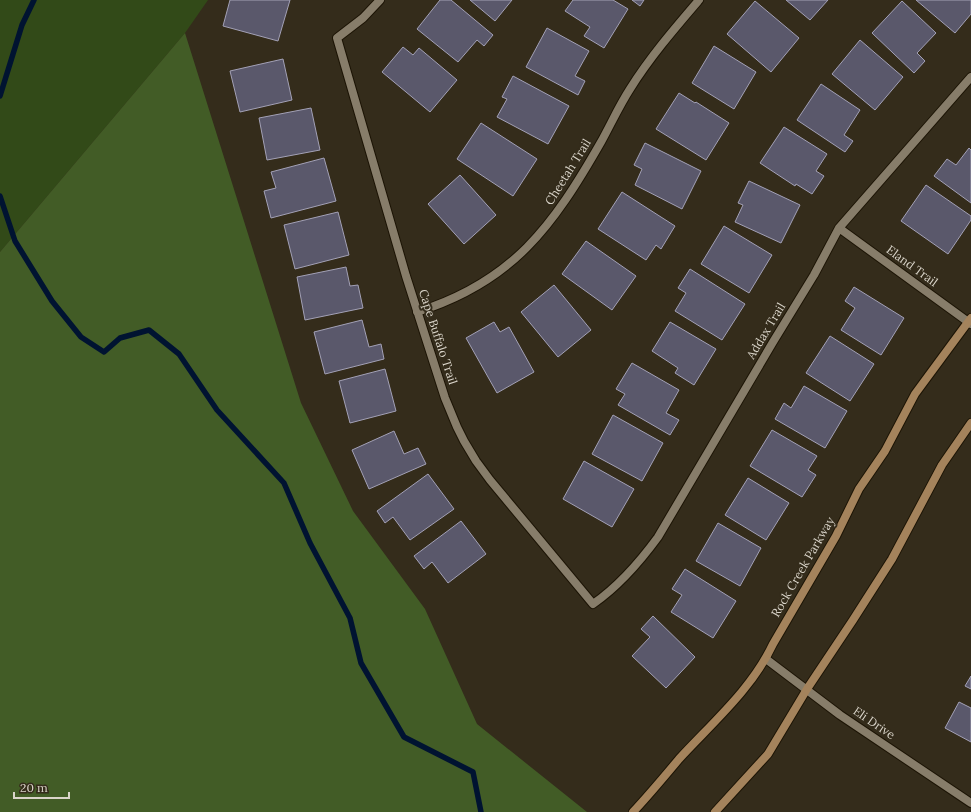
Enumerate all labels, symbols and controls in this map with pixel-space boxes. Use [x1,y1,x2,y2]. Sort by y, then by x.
street label: Cheetah Trail [541,136,594,208]
street label: Eland Trail [884,242,941,289]
street label: Cape Buffalo Trail [416,287,461,386]
street label: Addax Trail [742,300,788,362]
street label: Rock Creek Parkway [768,513,838,620]
street label: Eli Drive [850,703,898,742]
scale bar [14,774,69,800]
text: 20 m [20,780,48,795]

